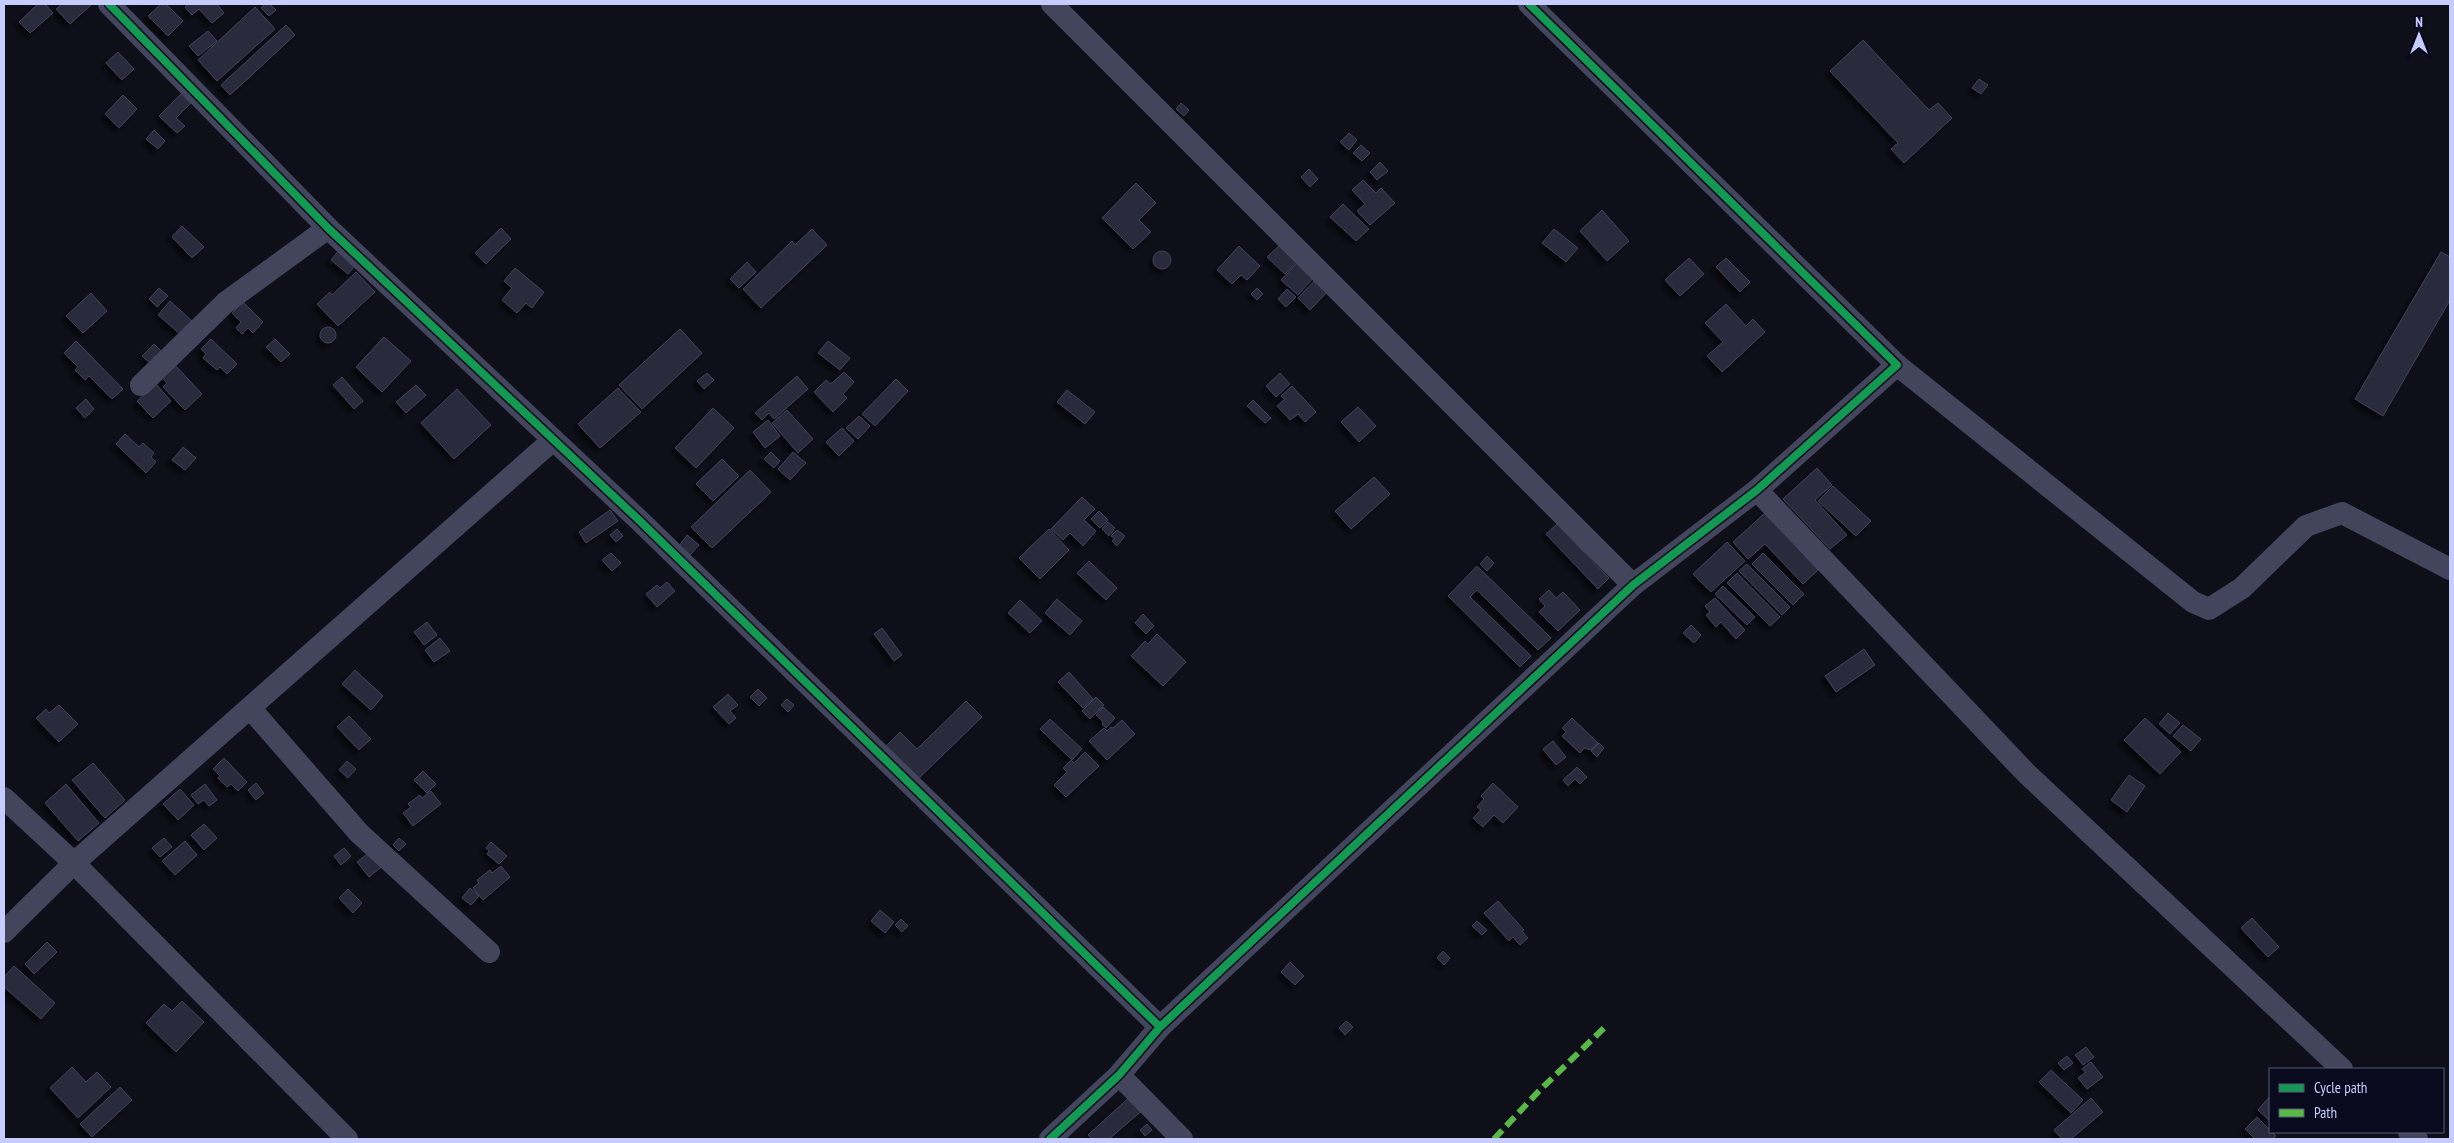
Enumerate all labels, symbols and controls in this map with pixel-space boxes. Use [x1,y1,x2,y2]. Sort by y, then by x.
north arrow [2394,10,2444,60]
text: N [2415,13,2423,31]
legend [2269,1068,2444,1133]
text: Cycle path [2314,1078,2367,1097]
text: Path [2314,1103,2337,1122]

